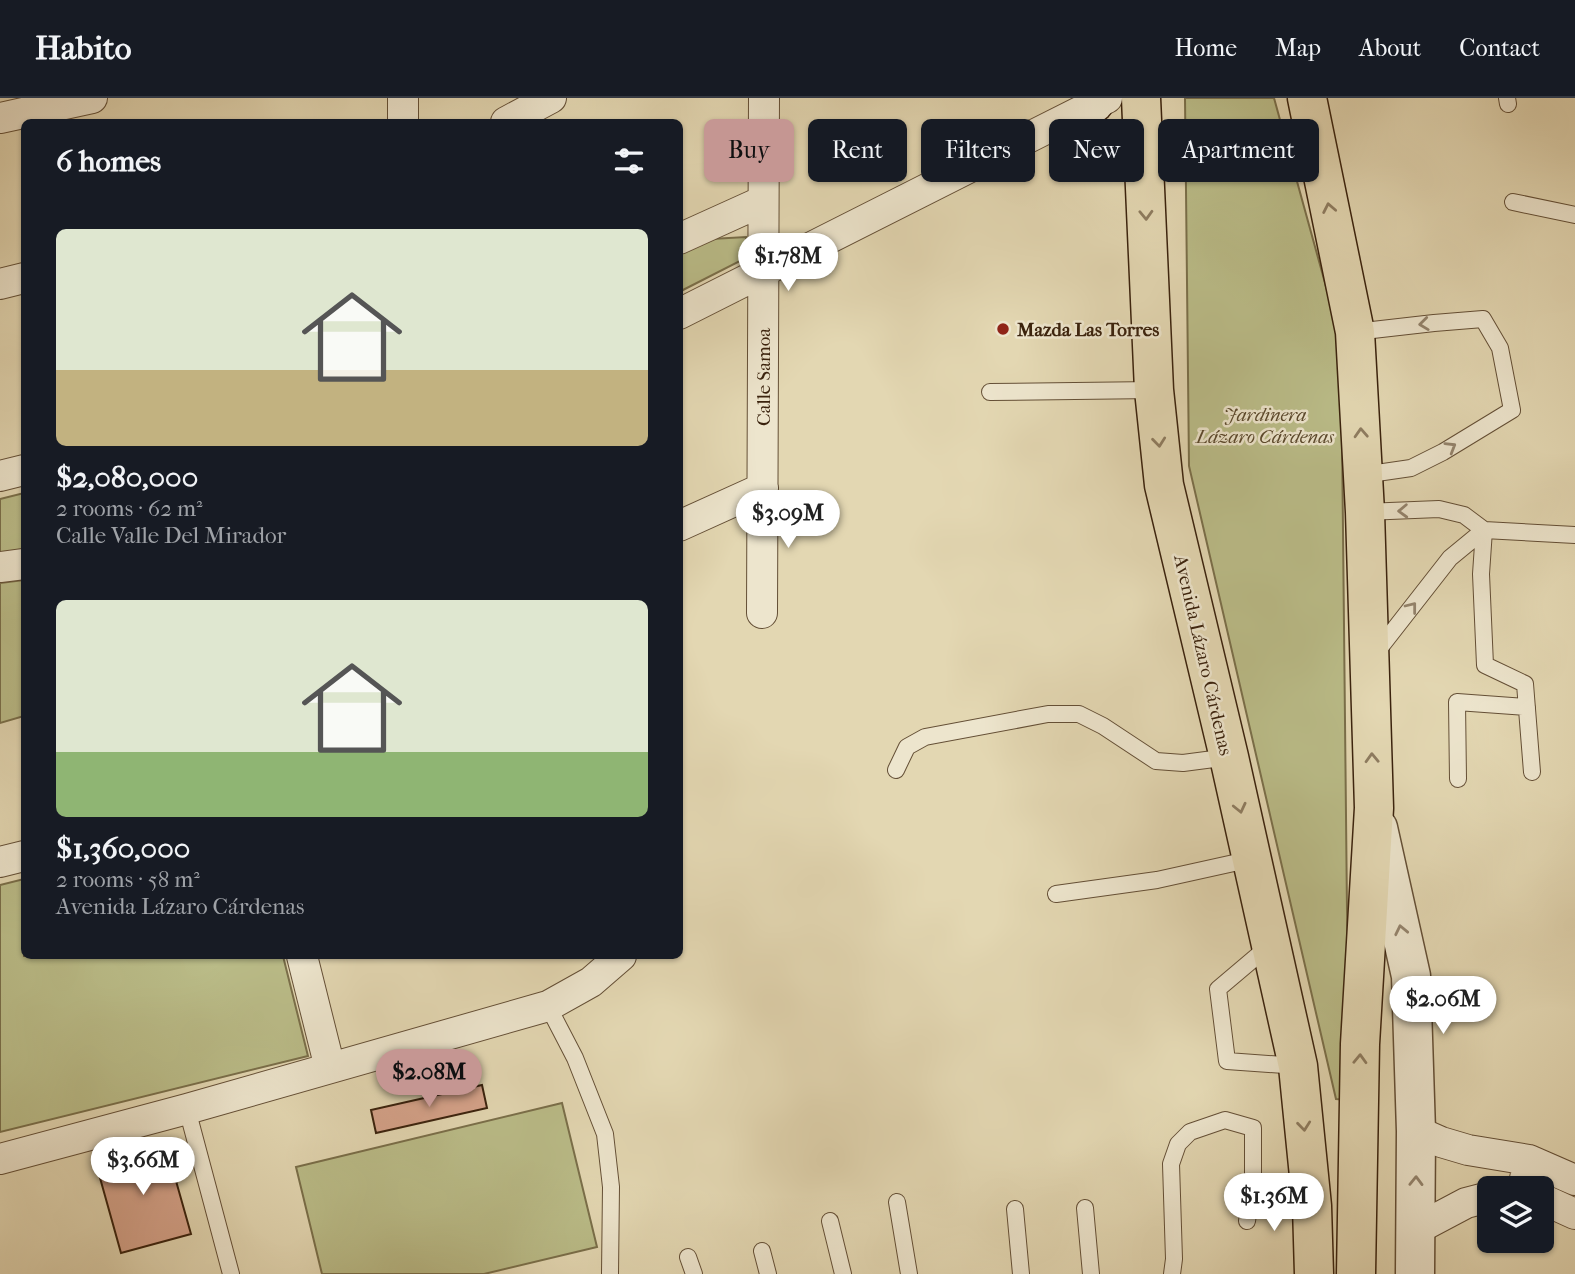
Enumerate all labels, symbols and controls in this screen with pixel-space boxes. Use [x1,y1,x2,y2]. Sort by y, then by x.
text: Habito [35,29,132,68]
text: Home [1175,34,1237,62]
text: Map [1275,34,1321,62]
text: About [1359,34,1421,62]
text: Contact [1459,34,1540,62]
chip: Buy [704,119,794,182]
chip: Rent [808,119,907,182]
chip: Filters [921,119,1035,182]
chip: New [1049,119,1144,182]
chip: Apartment [1158,119,1319,182]
icon: filters [610,142,648,180]
text: 6 homes [56,144,161,179]
one-way arrow [1323,202,1338,214]
one-way arrow [1139,210,1154,221]
pin: $1.78M [731,234,845,293]
text: $1.78M [754,242,822,269]
icon: home [289,274,415,400]
one-way arrow [1418,316,1430,331]
place label: Mazda Las Torres [1016,319,1159,341]
marker: Mazda Las Torres [995,321,1011,337]
street label: Calle Samoa [753,328,775,426]
park label: Jardinera Lázaro Cárdenas [1194,404,1335,448]
one-way arrow [1353,427,1368,438]
one-way arrow [1152,436,1167,448]
one-way arrow [1443,443,1456,456]
text: $2,080,000 [56,460,198,495]
pin: $3.09M [731,490,845,550]
text: 2 rooms · 62 m² [56,495,203,522]
text: $3.09M [752,499,824,526]
one-way arrow [1397,503,1408,518]
text: Calle Valle Del Mirador [56,522,286,549]
street label: Avenida Lázaro Cárdenas [1169,552,1237,758]
one-way arrow [1403,603,1416,615]
icon: home [289,645,415,771]
one-way arrow [1365,752,1380,763]
one-way arrow [1232,802,1246,814]
text: $1,360,000 [56,831,190,866]
text: 2 rooms · 58 m² [56,866,200,893]
text: Avenida Lázaro Cárdenas [56,893,305,920]
one-way arrow [1394,924,1409,936]
pin: $2.06M [1386,976,1500,1036]
text: $2.06M [1405,985,1481,1012]
pin: $2.08M [372,1049,486,1109]
one-way arrow [1352,1053,1367,1064]
text: $2.08M [392,1058,466,1085]
one-way arrow [1296,1121,1311,1132]
pin: $3.66M [86,1138,200,1197]
text: $3.66M [107,1146,179,1173]
pin: $1.36M [1217,1174,1331,1233]
one-way arrow [1408,1176,1424,1186]
map controls [1477,1176,1554,1253]
button: layers [1477,1176,1554,1253]
text: $1.36M [1240,1182,1308,1209]

